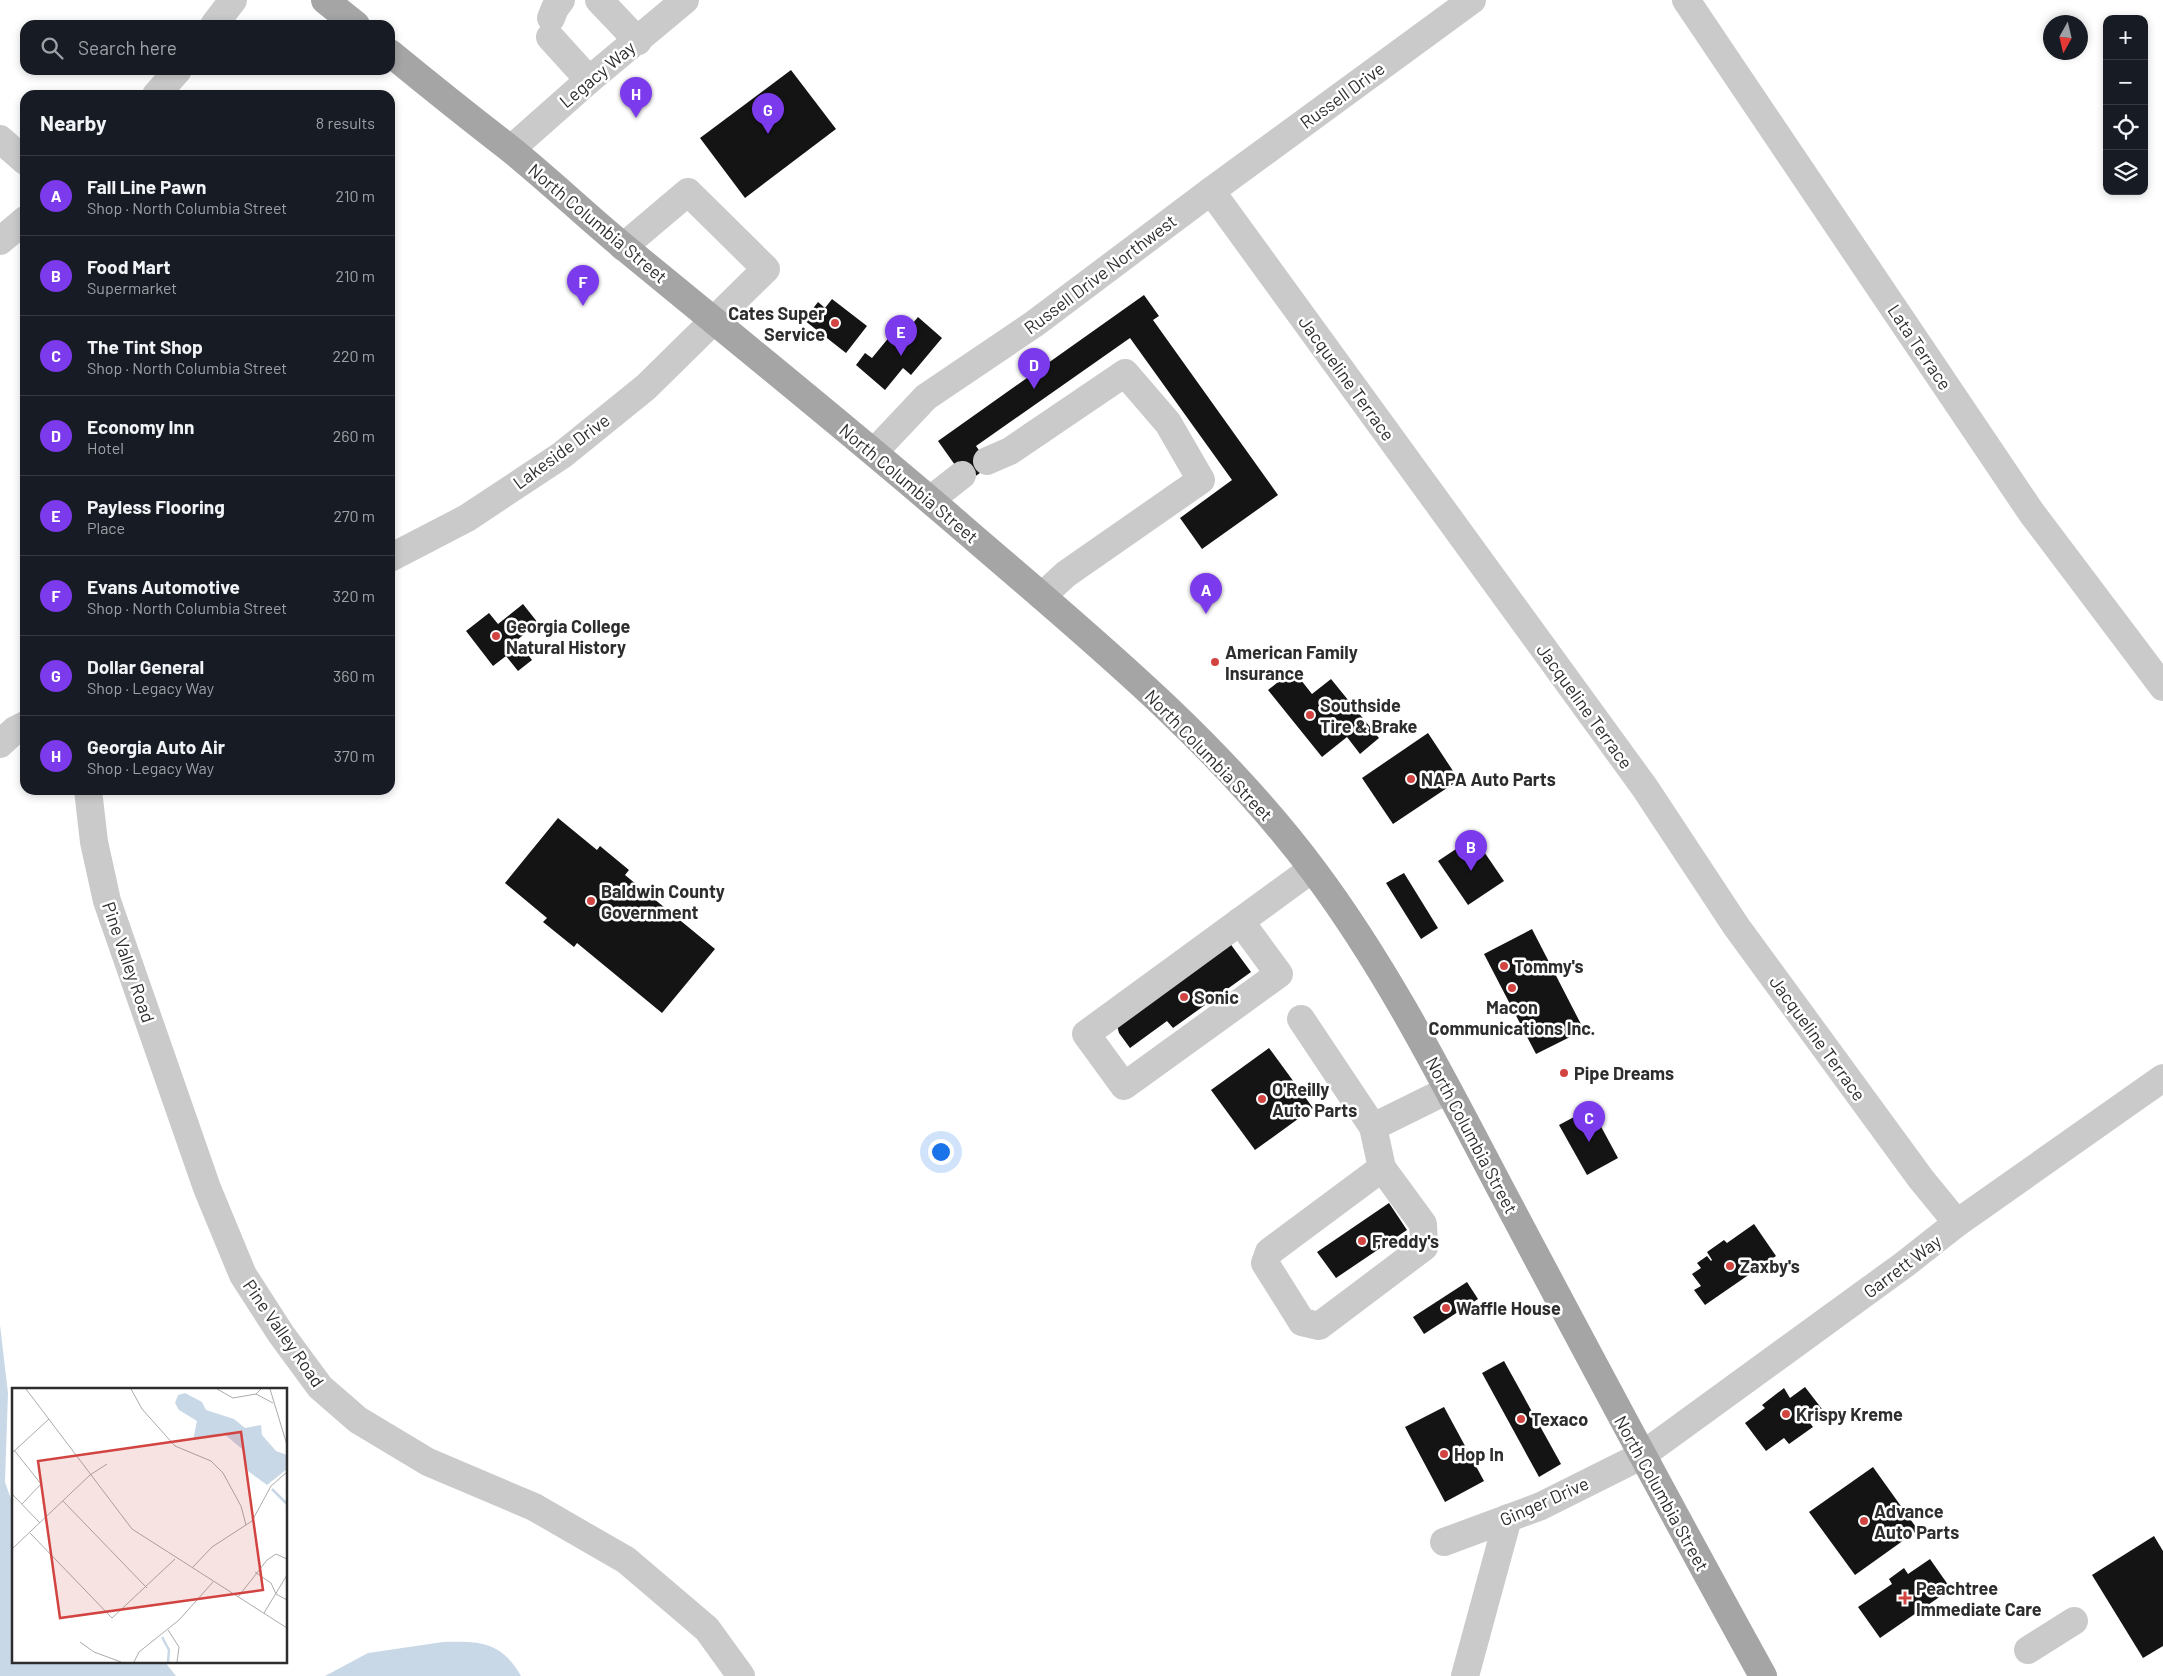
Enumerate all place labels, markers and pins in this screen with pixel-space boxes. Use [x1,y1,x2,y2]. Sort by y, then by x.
pin: H [620,77,652,118]
pin: G [752,93,784,134]
pin: F [567,265,599,306]
place label: Cates Super Service [728,302,825,345]
pin: E [885,315,917,356]
marker: Cates Super Service [829,317,841,329]
pin: D [1018,348,1050,389]
pin: A [1190,573,1222,614]
place label: Georgia College Natural History [506,615,631,658]
marker: Georgia College Natural History [490,630,502,642]
place label: American Family Insurance [1225,641,1358,684]
marker: American Family Insurance [1209,656,1221,668]
place label: Southside Tire & Brake [1320,694,1418,737]
marker: Southside Tire & Brake [1304,709,1316,721]
place label: NAPA Auto Parts [1421,768,1556,790]
marker: NAPA Auto Parts [1405,773,1417,785]
pin: B [1455,830,1487,871]
place label: Baldwin County Government [601,880,725,923]
marker: Baldwin County Government [585,895,597,907]
place label: Tommy's [1514,955,1583,977]
marker: Tommy's [1498,960,1510,972]
marker: Macon Communications Inc. [1506,982,1518,994]
place label: Sonic [1194,986,1239,1008]
marker: Sonic [1178,991,1190,1003]
place label: Macon Communications Inc. [1429,996,1595,1039]
place label: Pipe Dreams [1574,1062,1674,1084]
marker: Pipe Dreams [1558,1067,1570,1079]
place label: O'Reilly Auto Parts [1272,1078,1357,1121]
marker: O'Reilly Auto Parts [1256,1093,1268,1105]
pin: C [1573,1101,1605,1142]
place label: Freddy's [1372,1230,1439,1252]
marker: Freddy's [1356,1235,1368,1247]
place label: Zaxby's [1740,1255,1800,1277]
marker: Zaxby's [1724,1260,1736,1272]
place label: Waffle House [1456,1297,1561,1319]
marker: Waffle House [1440,1302,1452,1314]
place label: Krispy Kreme [1796,1403,1903,1425]
place label: Texaco [1531,1408,1588,1430]
marker: Krispy Kreme [1780,1408,1792,1420]
marker: Texaco [1515,1413,1527,1425]
place label: Hop In [1454,1443,1504,1465]
marker: Hop In [1438,1448,1450,1460]
place label: Advance Auto Parts [1874,1500,1959,1543]
marker: Advance Auto Parts [1858,1515,1870,1527]
place label: Peachtree Immediate Care [1916,1577,2042,1620]
marker: Peachtree Immediate Care [1898,1591,1912,1605]

